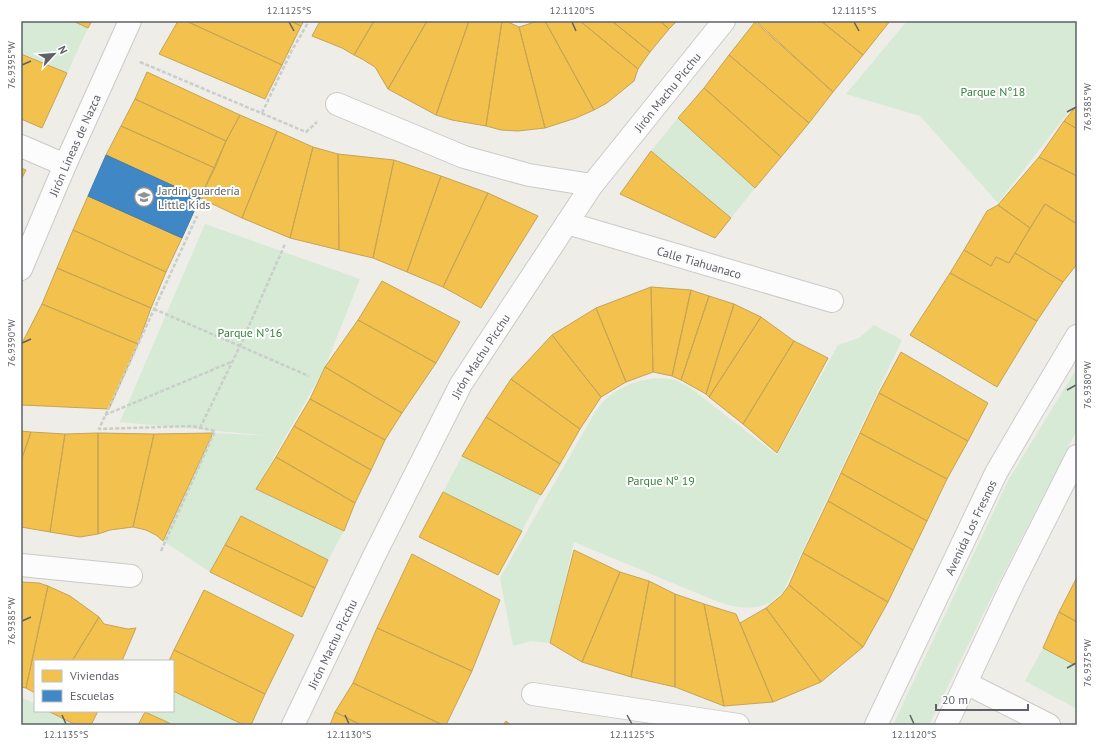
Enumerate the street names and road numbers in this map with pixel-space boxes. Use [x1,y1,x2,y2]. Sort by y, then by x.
street label: Jirón Machu Picchu [630,49,703,135]
street label: Jirón Líneas de Nazca [45,92,104,199]
street label: Calle Tiahuanaco [655,242,743,282]
street label: Jirón Machu Picchu [447,311,513,402]
street label: Avenida Los Fresnos [941,477,999,577]
street label: Jirón Machu Picchu [304,597,360,692]

